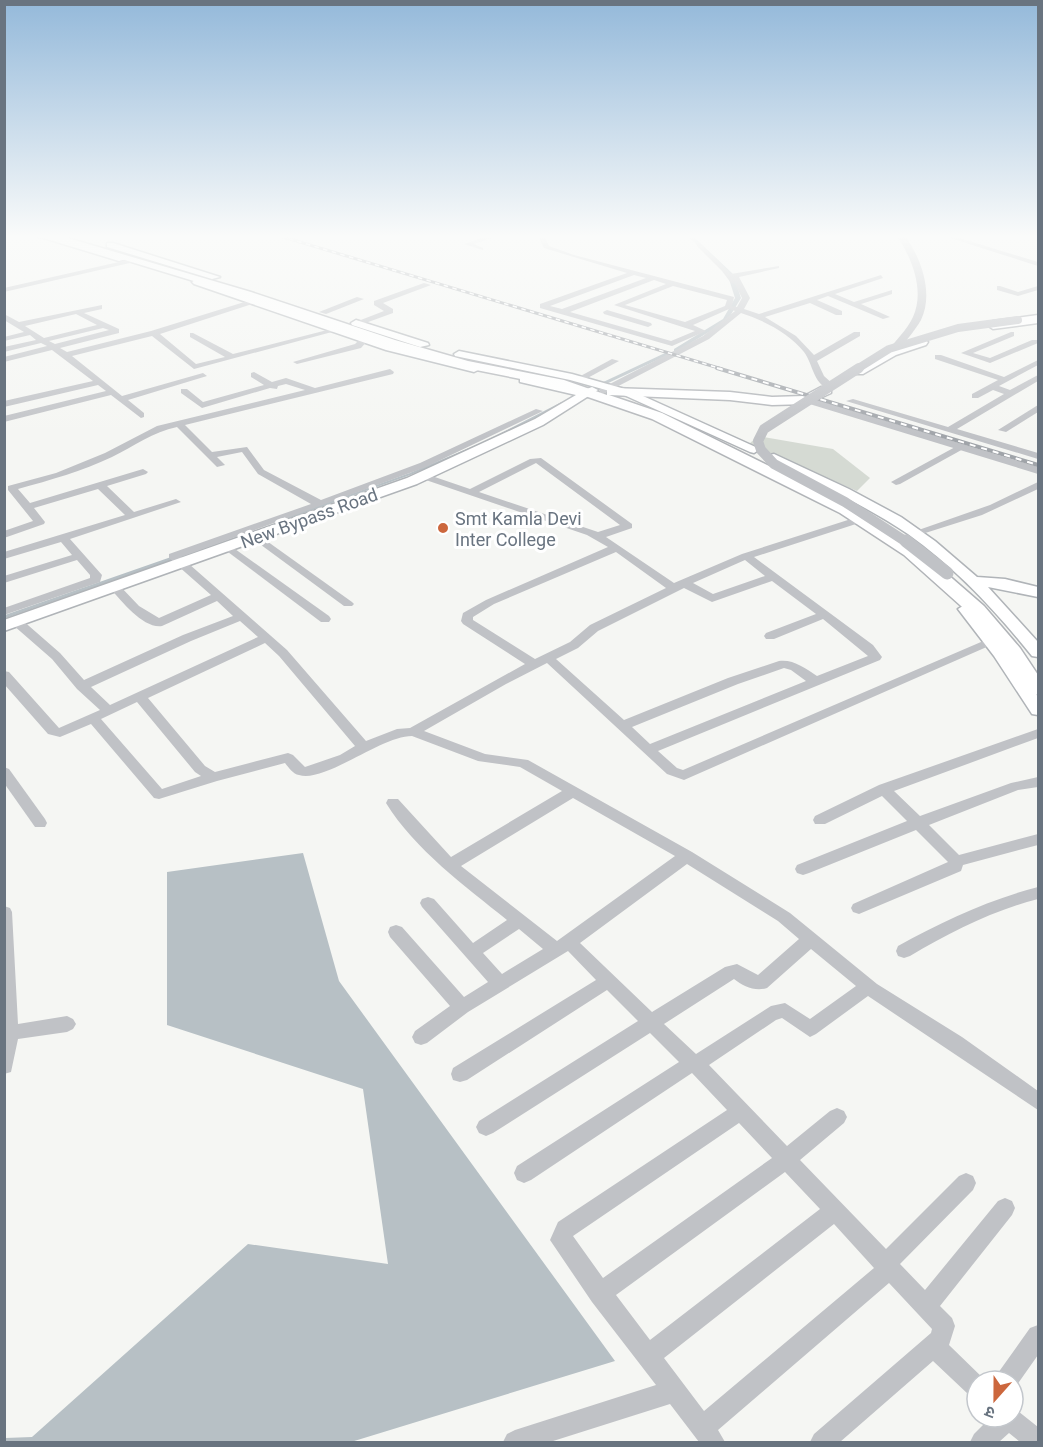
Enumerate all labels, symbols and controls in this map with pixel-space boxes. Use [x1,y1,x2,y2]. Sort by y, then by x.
street label: New Bypass Road [238,483,380,553]
place label: Smt Kamla Devi Inter College [455,508,582,550]
marker: Smt Kamla Devi Inter College [436,521,450,535]
north arrow [965,1369,1025,1429]
text: उ [981,1402,998,1423]

